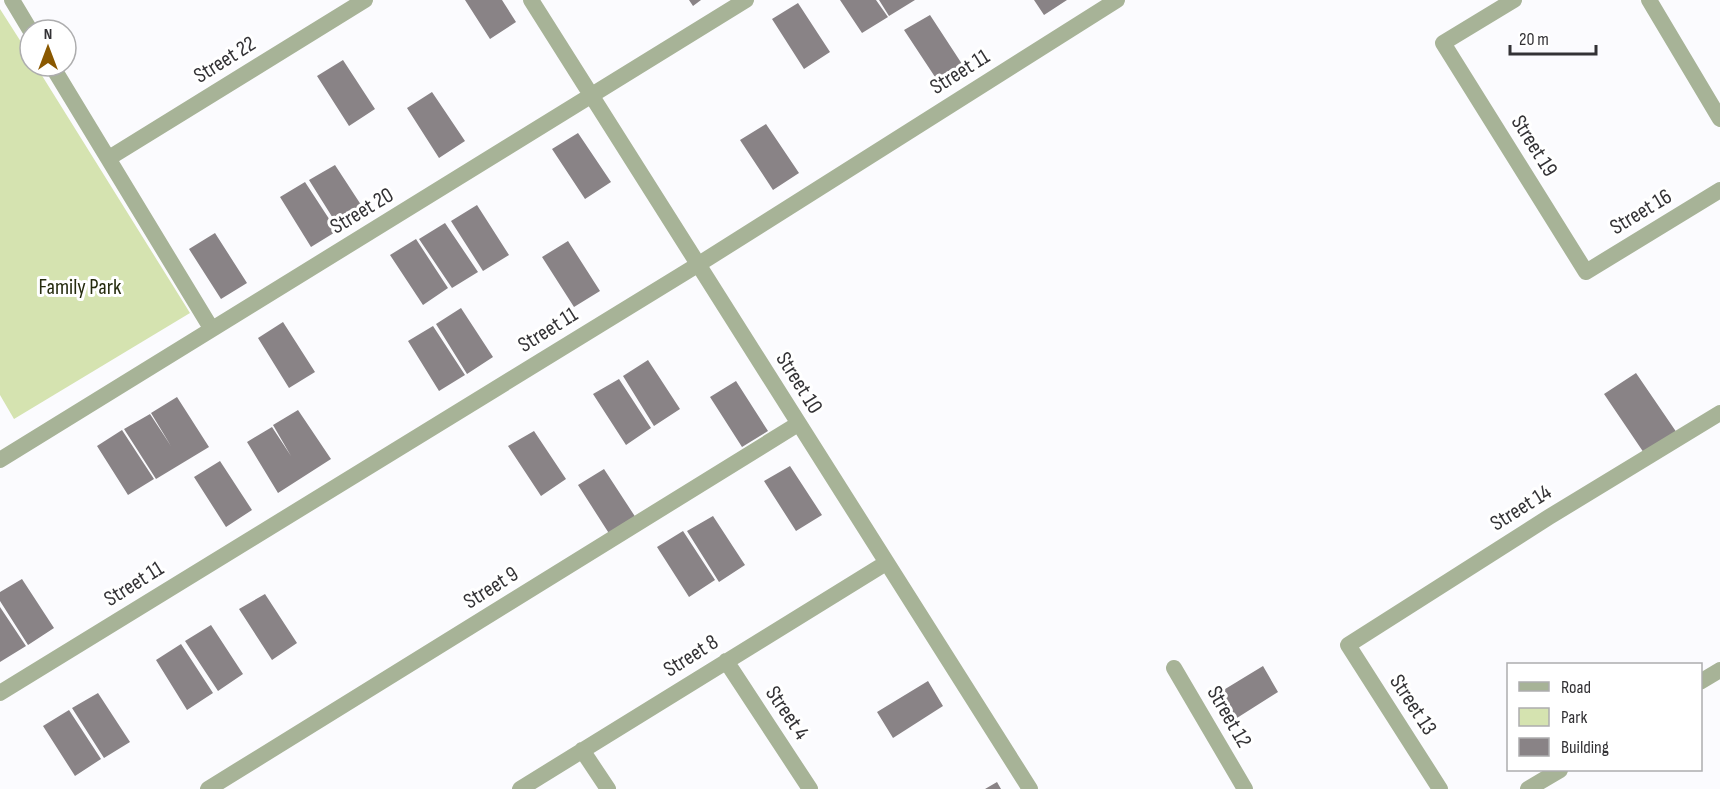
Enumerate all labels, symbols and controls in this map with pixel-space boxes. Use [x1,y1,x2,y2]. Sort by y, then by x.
north arrow [18,18,78,78]
scale bar [1510,18,1596,56]
text: N [44,25,52,44]
text: 20 m [1519,29,1549,50]
street label: Street 22 [189,31,261,89]
street label: Street 11 [925,43,995,101]
street label: Street 19 [1505,110,1563,182]
street label: Street 20 [326,182,398,240]
street label: Street 16 [1605,183,1677,241]
park label: Family Park [39,274,122,301]
street label: Street 11 [513,301,583,359]
street label: Street 10 [770,347,828,419]
street label: Street 14 [1486,479,1556,537]
street label: Street 11 [99,555,169,613]
street label: Street 9 [459,561,523,615]
street label: Street 8 [659,629,723,683]
legend [1507,663,1702,771]
street label: Street 13 [1383,670,1443,740]
text: Road [1561,677,1591,698]
street label: Street 4 [759,681,815,745]
street label: Street 12 [1201,681,1257,753]
text: Park [1561,707,1587,728]
text: Building [1561,737,1609,758]

